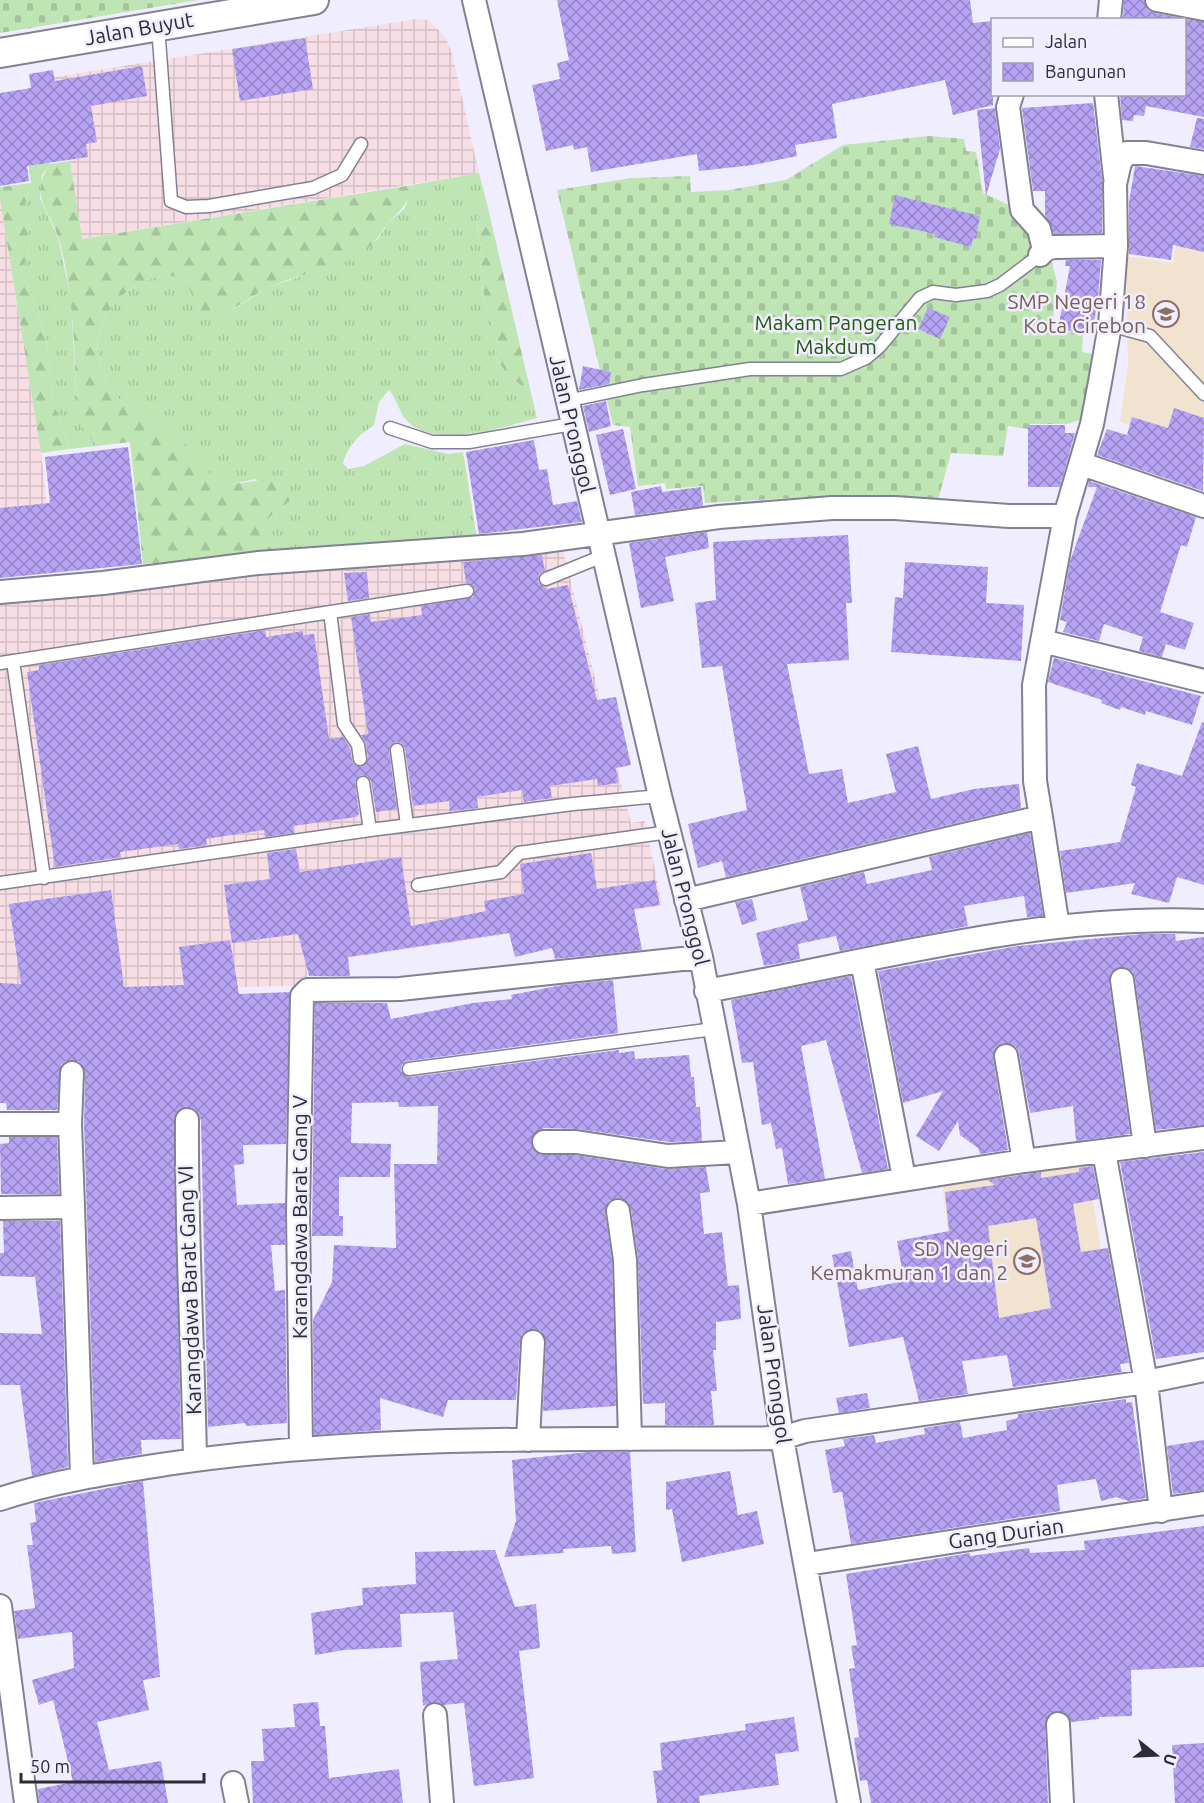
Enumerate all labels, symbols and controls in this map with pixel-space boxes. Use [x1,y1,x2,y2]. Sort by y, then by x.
street label: Jalan Buyut [83,7,195,49]
legend [991,18,1186,96]
text: Jalan [1045,31,1087,51]
text: Bangunan [1045,61,1126,81]
place label: SMP Negeri 18 Kota Cirebon [1008,289,1146,337]
school or university icon: SMP Negeri 18 Kota Cirebon [1151,299,1181,329]
park label: Makam Pangeran Makdum [755,310,917,358]
street label: Jalan Pronggol [545,352,601,495]
street label: Jalan Pronggol [657,825,715,968]
street label: Karangdawa Barat Gang V [287,1094,311,1339]
street label: Karangdawa Barat Gang VI [173,1165,205,1415]
place label: SD Negeri Kemakmuran 1 dan 2 [810,1236,1008,1284]
school or university icon: SD Negeri Kemakmuran 1 dan 2 [1012,1246,1042,1276]
street label: Jalan Pronggol [753,1302,797,1445]
street label: Gang Durian [947,1513,1065,1553]
north arrow [1126,1725,1186,1785]
scale bar [21,1746,204,1784]
text: U [1160,1752,1181,1768]
text: 50 m [30,1756,70,1776]

